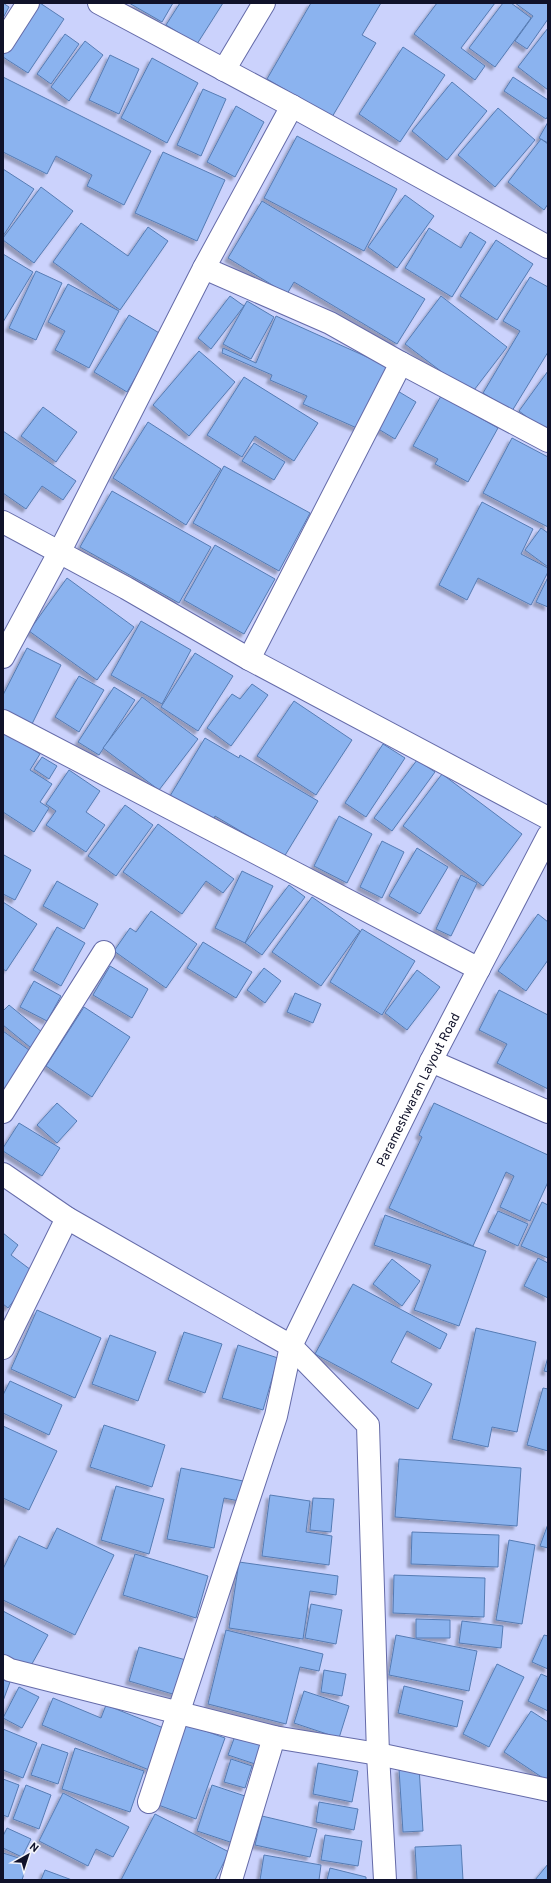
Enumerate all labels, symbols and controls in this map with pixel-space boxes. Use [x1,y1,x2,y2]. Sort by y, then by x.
street label: Parameshwaran Layout Road [374,1011,465,1170]
north arrow [8,1835,48,1875]
text: N [26,1840,41,1856]

